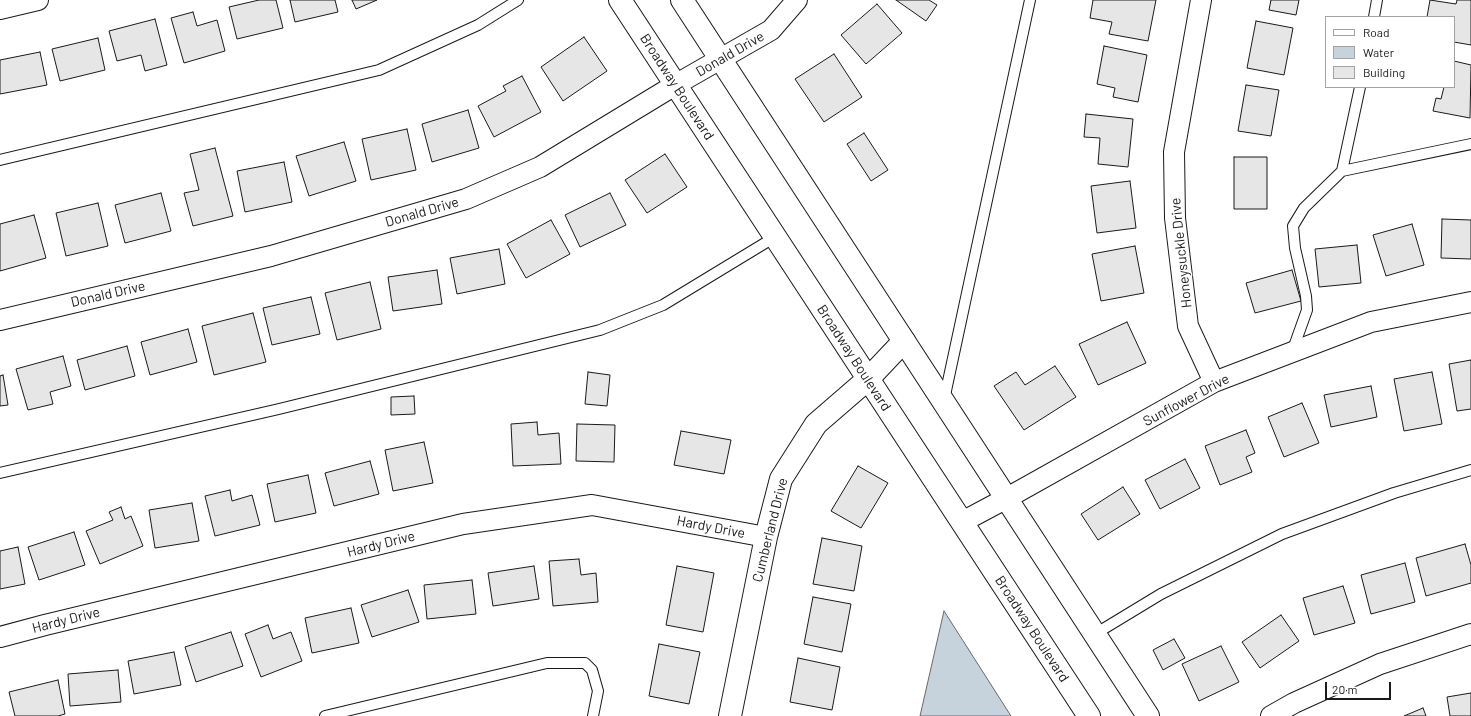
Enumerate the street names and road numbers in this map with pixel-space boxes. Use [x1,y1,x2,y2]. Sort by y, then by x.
street label: Donald Drive [693,28,767,80]
street label: Broadway Boulevard [636,31,718,143]
street label: Donald Drive [383,193,461,231]
street label: Honeysuckle Drive [1167,197,1195,309]
street label: Donald Drive [69,277,147,311]
street label: Broadway Boulevard [813,302,895,414]
street label: Sunflower Drive [1140,370,1232,430]
street label: Cumberland Drive [749,476,791,584]
street label: Hardy Drive [675,512,747,542]
street label: Hardy Drive [345,527,417,561]
street label: Broadway Boulevard [991,573,1073,685]
street label: Hardy Drive [30,603,102,637]

